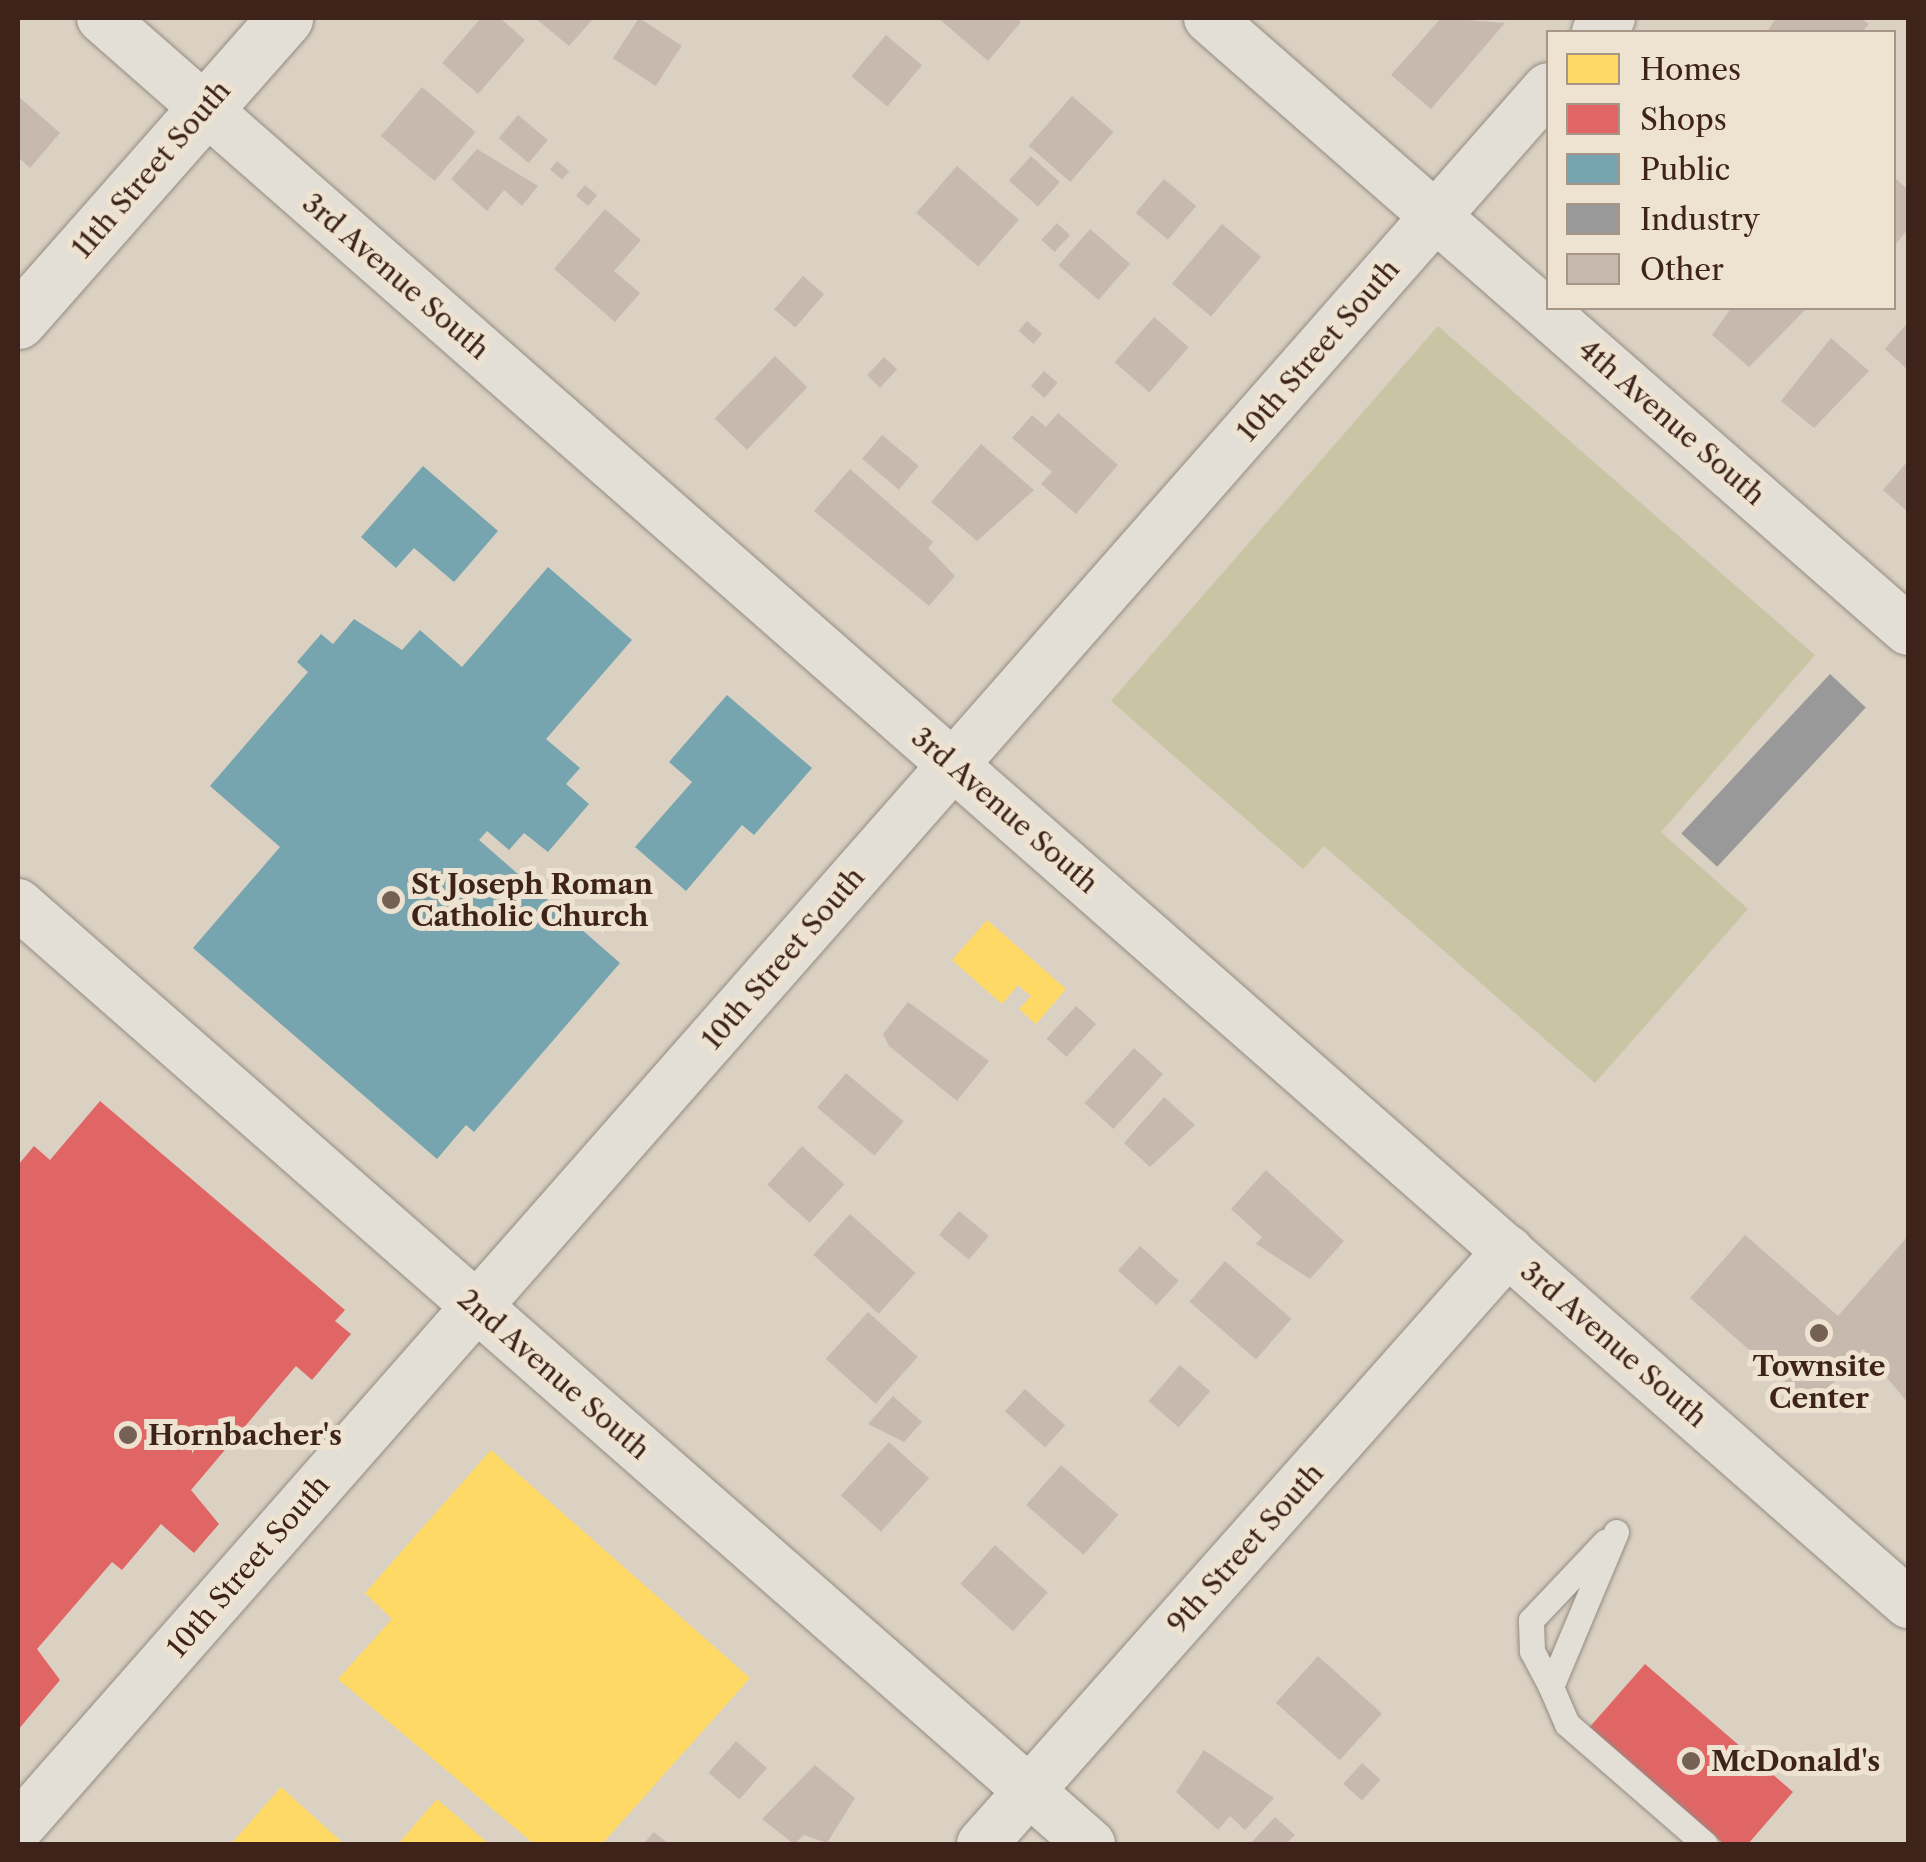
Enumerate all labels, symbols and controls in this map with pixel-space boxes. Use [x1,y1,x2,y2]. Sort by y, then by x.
legend [1546,30,1896,310]
text: Homes [1640,51,1741,88]
street label: 11th Street South [65,74,237,264]
text: Shops [1640,101,1727,138]
text: Public [1640,151,1730,188]
street label: 3rd Avenue South [296,186,496,366]
text: Industry [1640,201,1760,238]
text: Other [1640,251,1724,288]
street label: 10th Street South [1230,252,1406,448]
street label: 4th Avenue South [1572,332,1772,512]
street label: 3rd Avenue South [905,720,1105,900]
street label: 10th Street South [695,860,871,1056]
place label: St Joseph Roman Catholic Church [411,867,653,933]
marker: St Joseph Roman Catholic Church [380,889,402,911]
street label: 3rd Avenue South [1514,1254,1714,1434]
street label: 2nd Avenue South [451,1281,657,1467]
marker: Townsite Center [1808,1322,1830,1344]
place label: Townsite Center [1753,1349,1885,1415]
place label: Hornbacher's [148,1418,342,1452]
marker: Hornbacher's [117,1424,139,1446]
street label: 9th Street South [1160,1456,1330,1640]
street label: 10th Street South [160,1468,336,1664]
place label: McDonald's [1711,1744,1880,1778]
marker: McDonald's [1680,1750,1702,1772]

